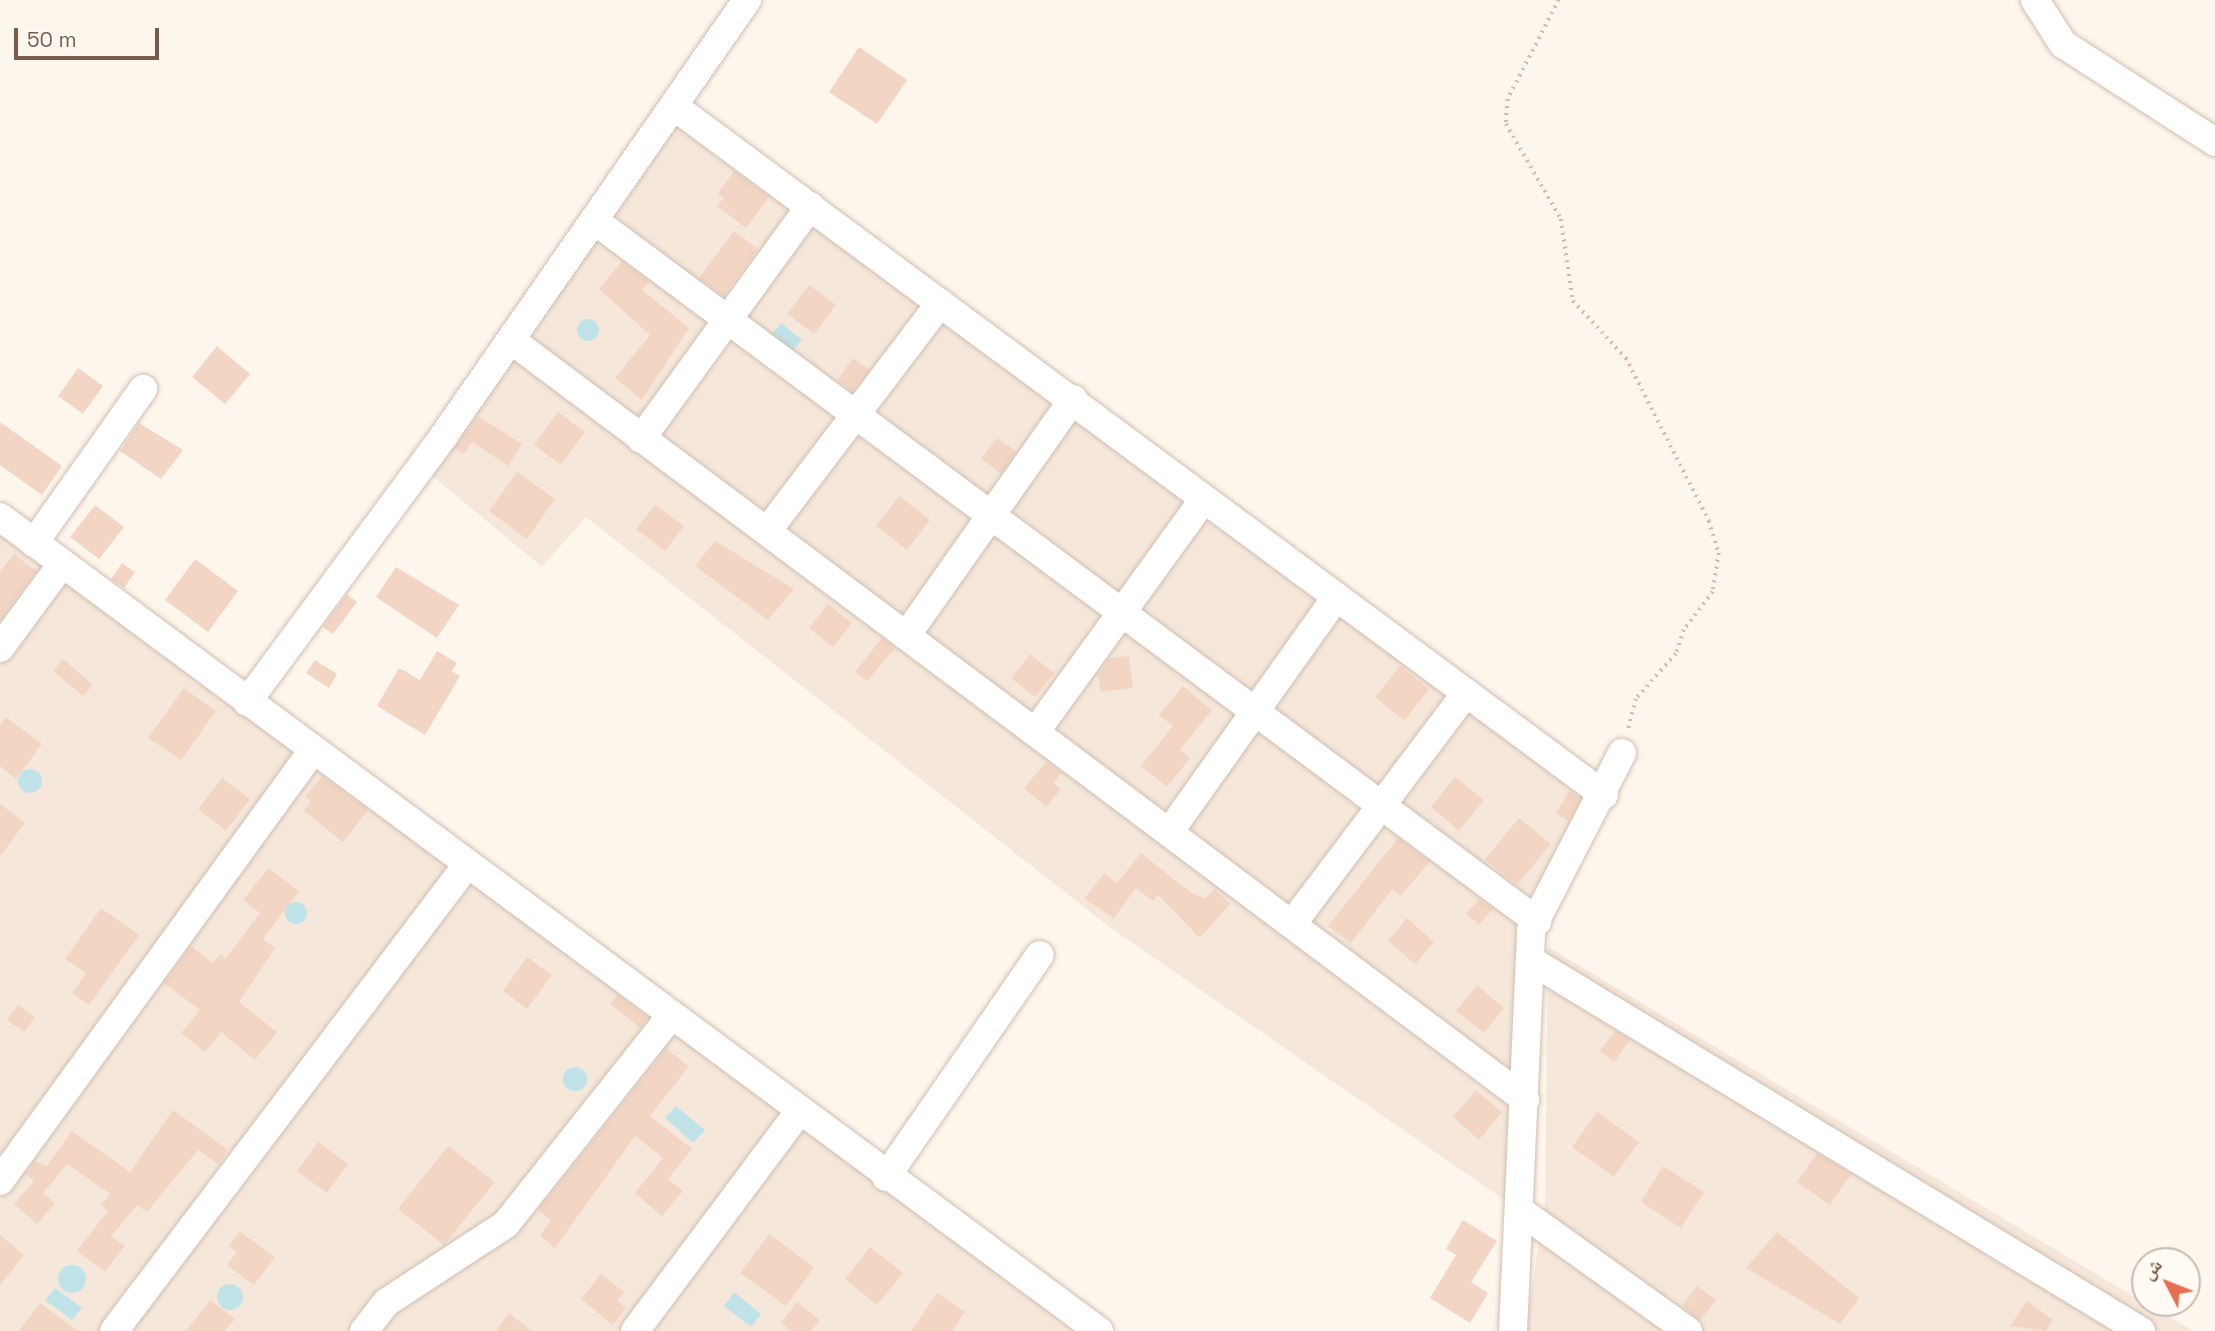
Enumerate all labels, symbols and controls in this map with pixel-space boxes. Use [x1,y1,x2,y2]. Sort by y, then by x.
scale bar [18,14,163,58]
text: 50 m [27,26,77,53]
north arrow [2131,1247,2201,1317]
text: ش [2135,1253,2168,1285]

